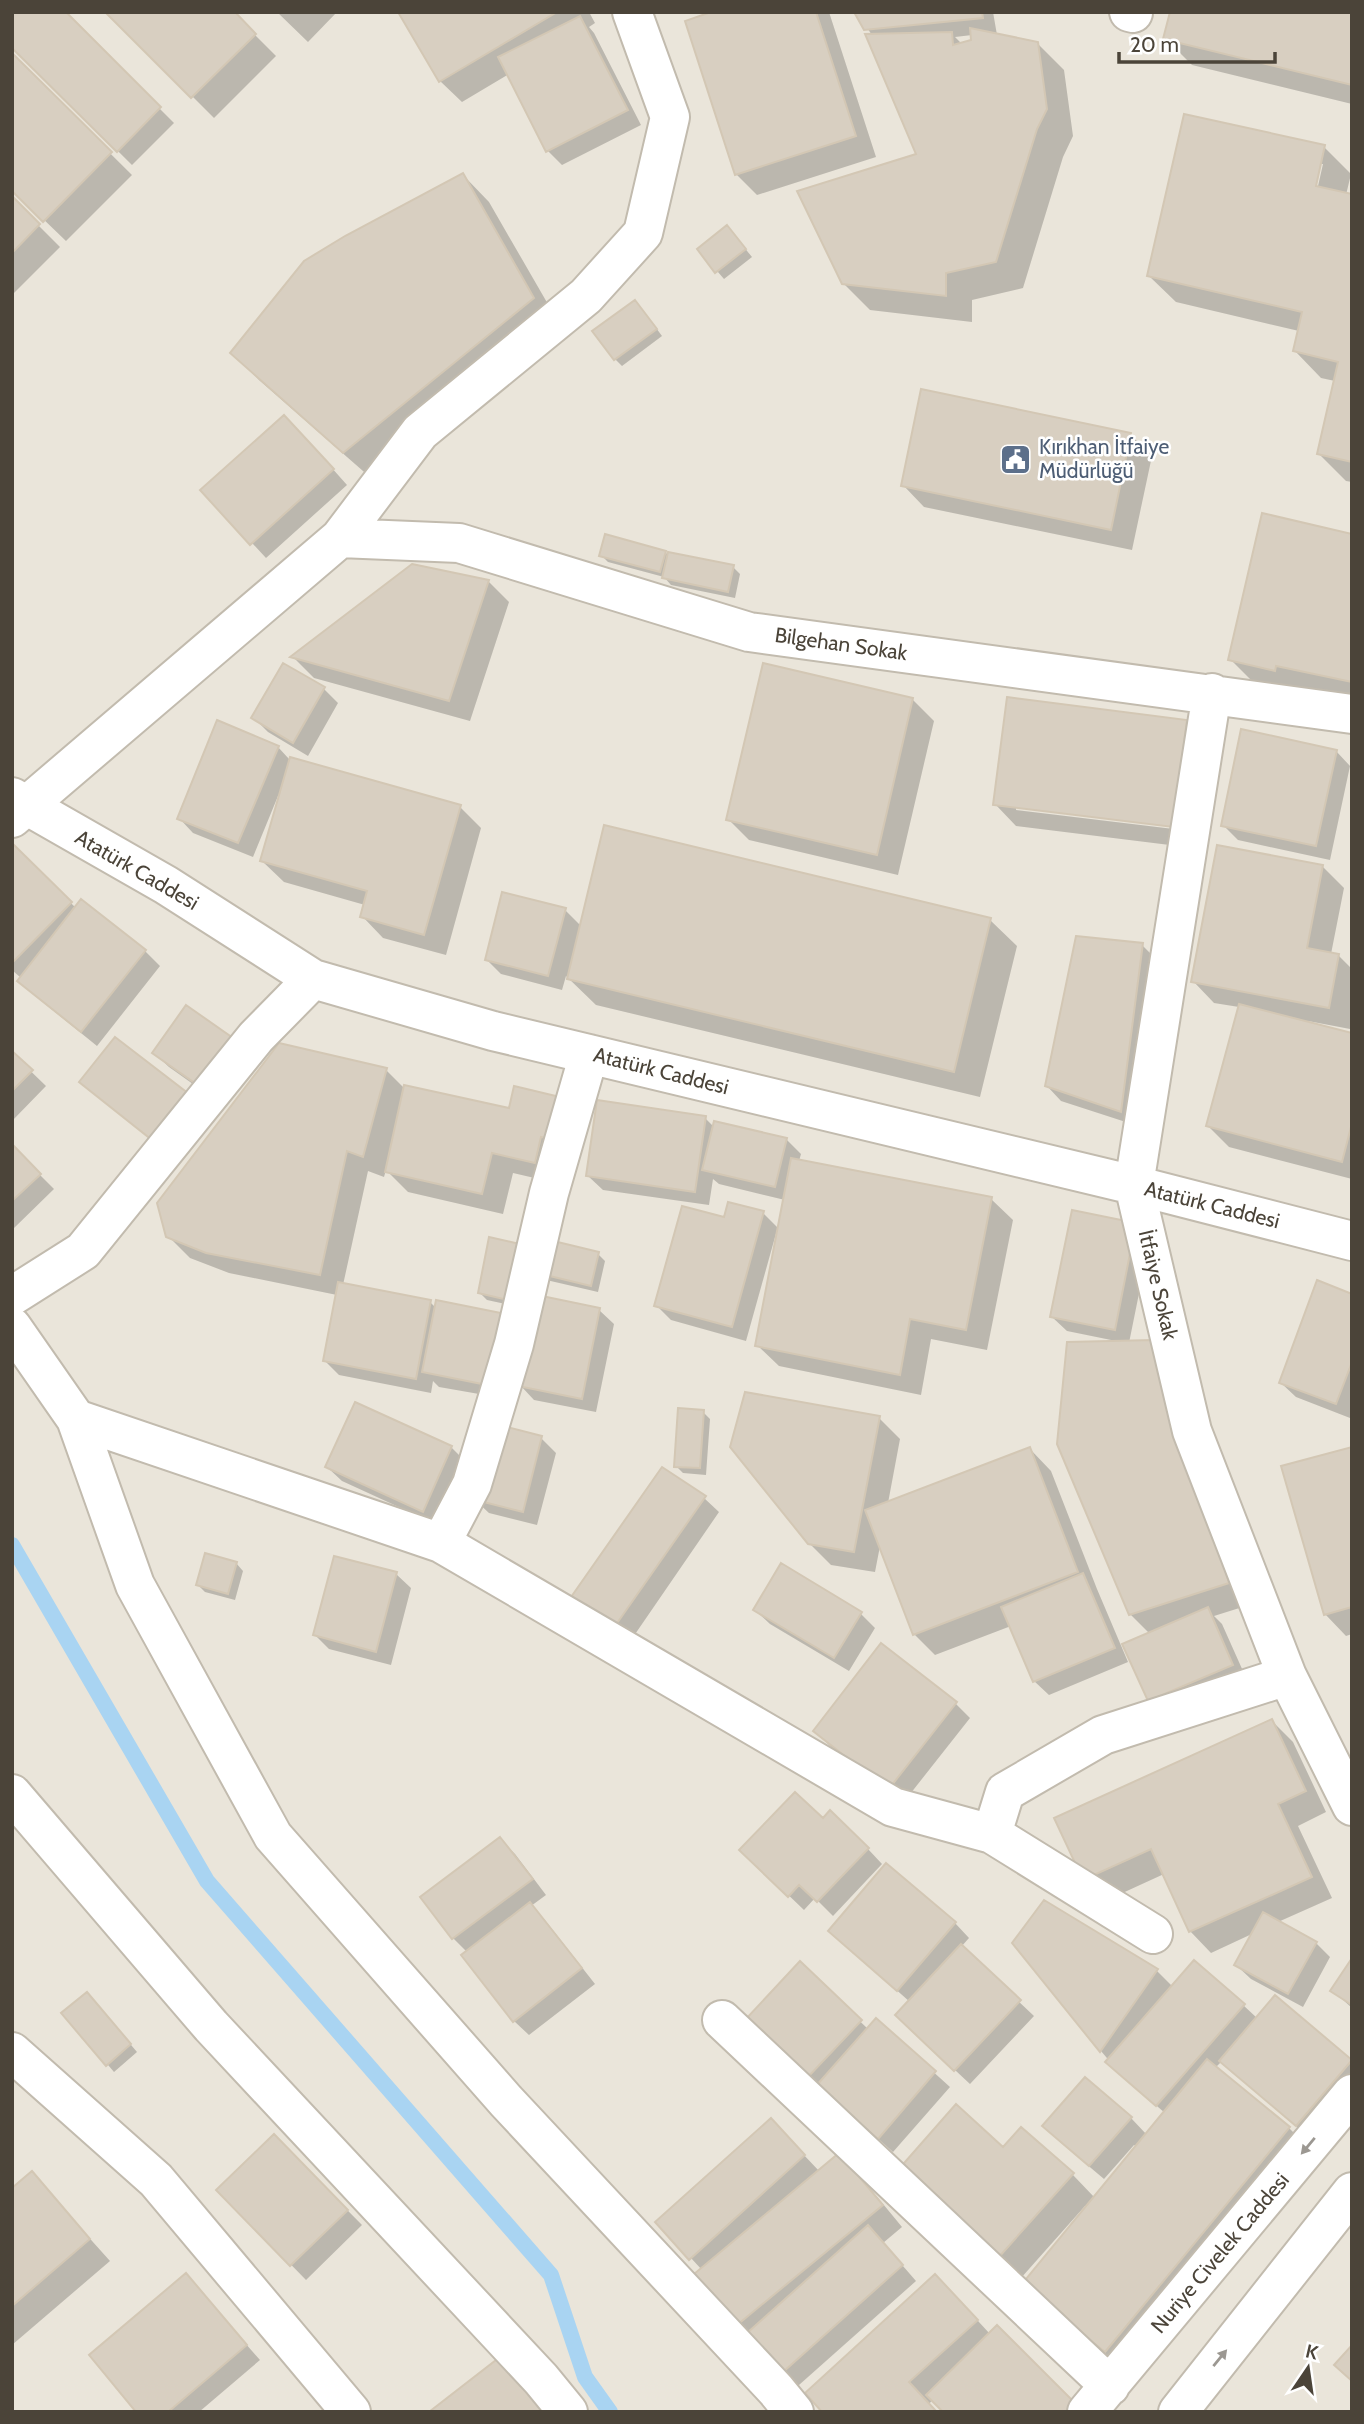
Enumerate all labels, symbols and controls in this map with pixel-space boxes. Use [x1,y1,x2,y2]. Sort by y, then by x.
scale bar [1119,21,1275,65]
text: 20 m [1130,32,1179,57]
place label: Kırıkhan İtfaiye Müdürlüğü [1039,434,1169,483]
public building icon: Kırıkhan İtfaiye Müdürlüğü [999,442,1033,476]
street label: Bilgehan Sokak [773,622,910,665]
street label: Atatürk Caddesi [71,824,203,915]
street label: Atatürk Caddesi [591,1042,731,1099]
street label: Atatürk Caddesi [1142,1176,1282,1233]
street label: İtfaiye Sokak [1134,1227,1183,1343]
one-way arrow [1301,2138,1316,2155]
street label: Nuriye Civelek Caddesi [1145,2167,1294,2338]
north arrow [1273,2333,1343,2403]
text: K [1303,2339,1320,2364]
one-way arrow [1212,2350,1227,2367]

